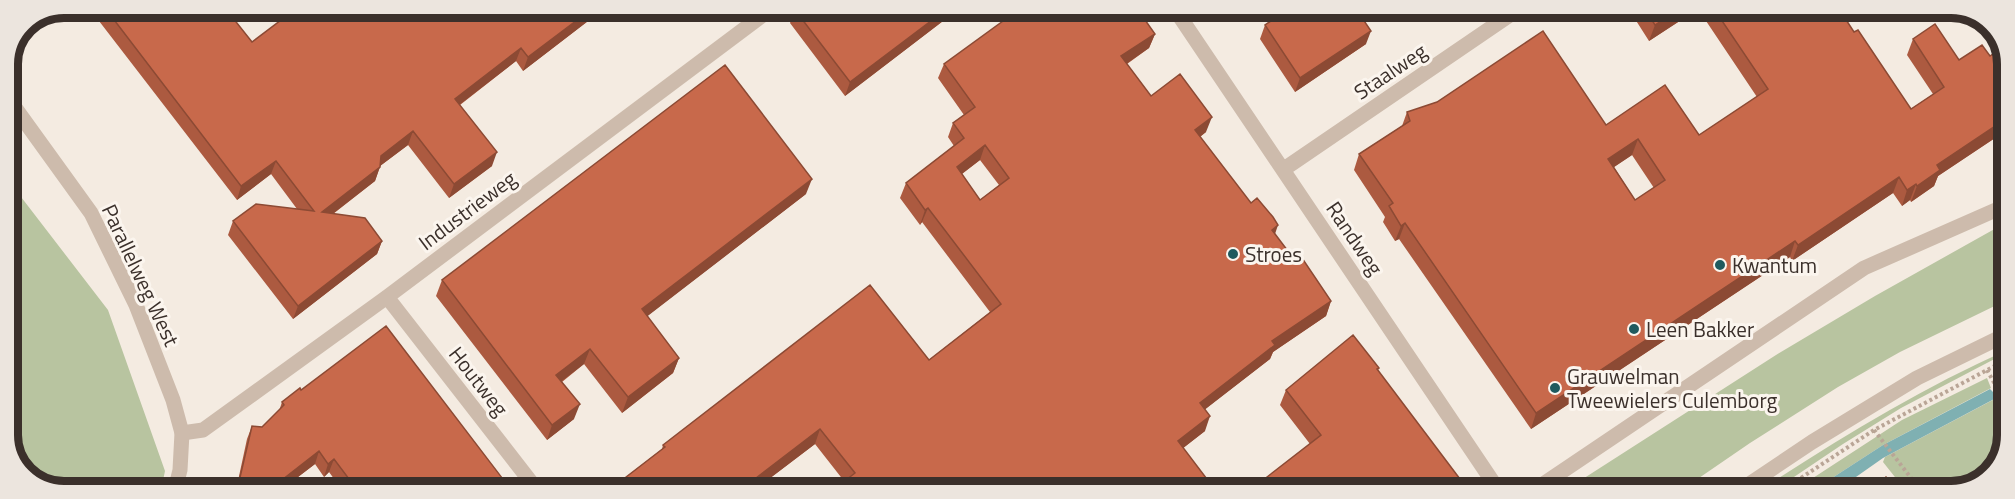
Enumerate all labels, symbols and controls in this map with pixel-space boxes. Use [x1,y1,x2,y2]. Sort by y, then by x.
street label: Staalweg [1347,35,1433,107]
street label: Industrieweg [411,162,523,258]
street label: Randweg [1318,195,1392,282]
street label: Parallelweg West [94,199,188,352]
place label: Stroes [1245,238,1302,270]
marker: Stroes [1226,247,1240,261]
place label: Kwantum [1732,249,1817,281]
marker: Kwantum [1713,258,1727,272]
place label: Leen Bakker [1646,313,1754,345]
marker: Leen Bakker [1627,322,1641,336]
street label: Houtweg [441,339,517,423]
place label: Grauwelman Tweewielers Culemborg [1567,360,1778,416]
marker: Grauwelman Tweewielers Culemborg [1548,381,1562,395]

